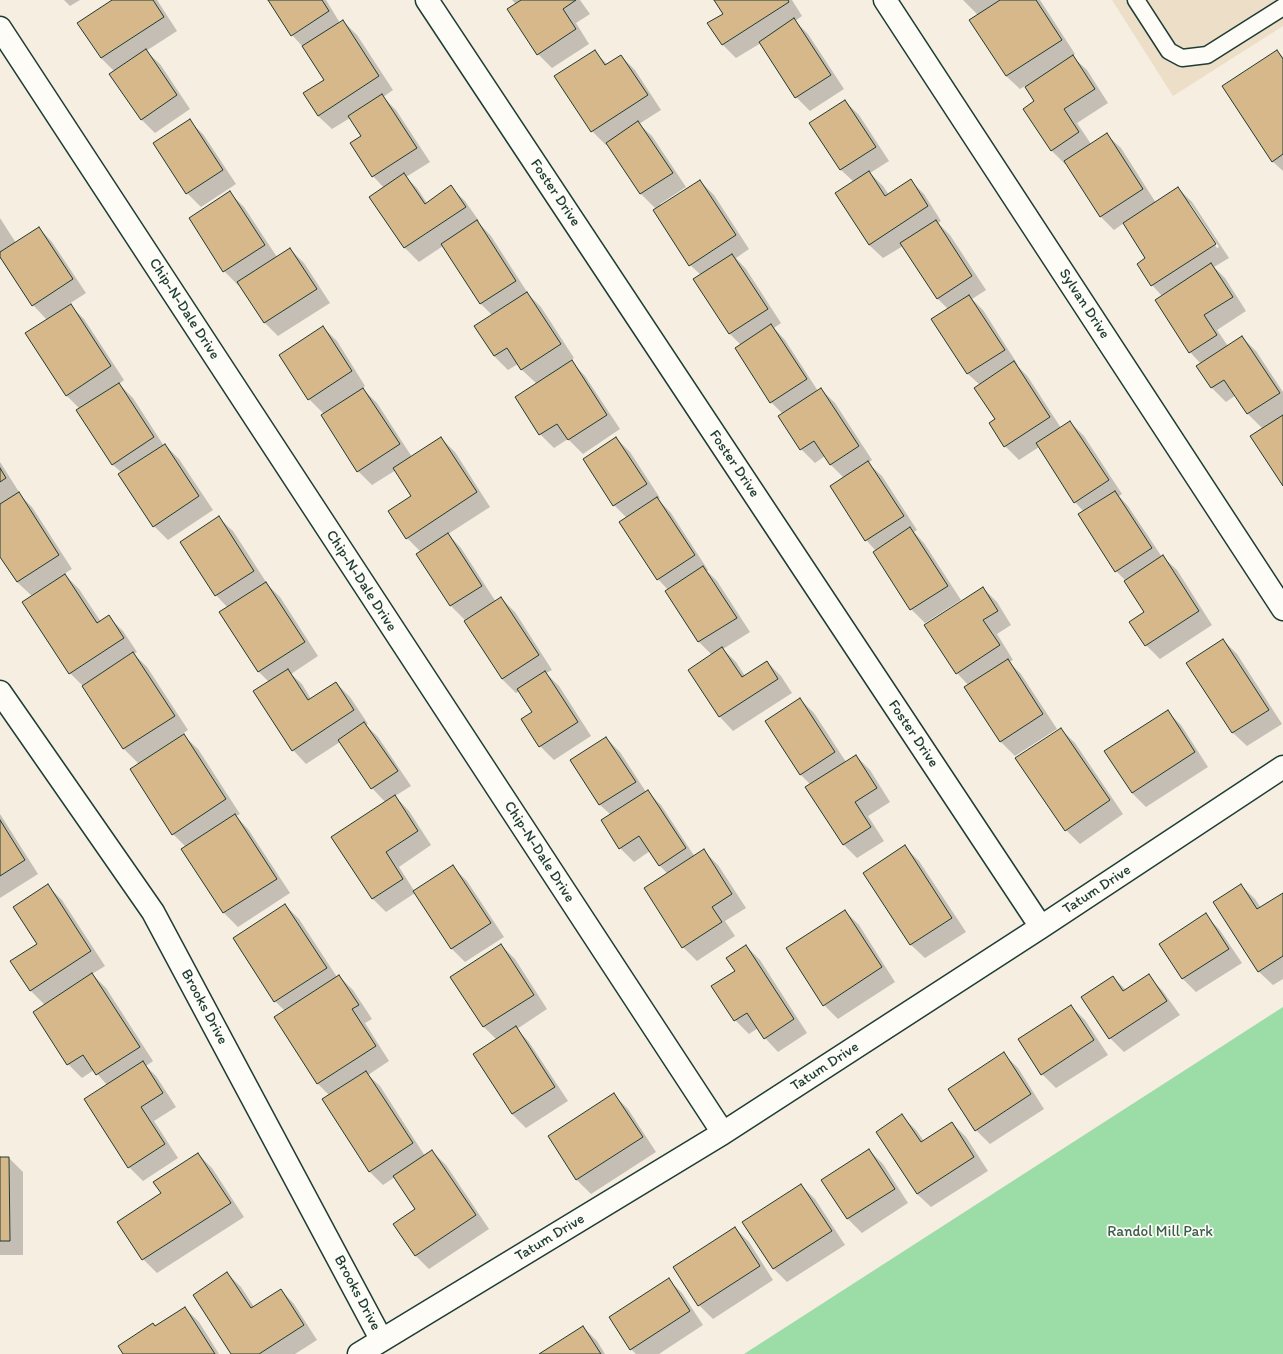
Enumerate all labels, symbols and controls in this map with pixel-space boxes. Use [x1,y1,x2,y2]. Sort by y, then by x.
street label: Foster Drive [526,156,584,230]
street label: Chip-N-Dale Drive [145,255,223,363]
street label: Sylvan Drive [1055,266,1113,342]
street label: Foster Drive [705,427,763,501]
street label: Chip-N-Dale Drive [322,527,400,635]
street label: Foster Drive [884,697,942,771]
street label: Chip-N-Dale Drive [500,798,578,906]
street label: Tatum Drive [1059,861,1135,919]
street label: Brooks Drive [177,966,231,1048]
street label: Tatum Drive [787,1038,863,1096]
street label: Tatum Drive [512,1210,588,1266]
park label: Randol Mill Park [1107,1223,1213,1241]
street label: Brooks Drive [330,1252,384,1334]

